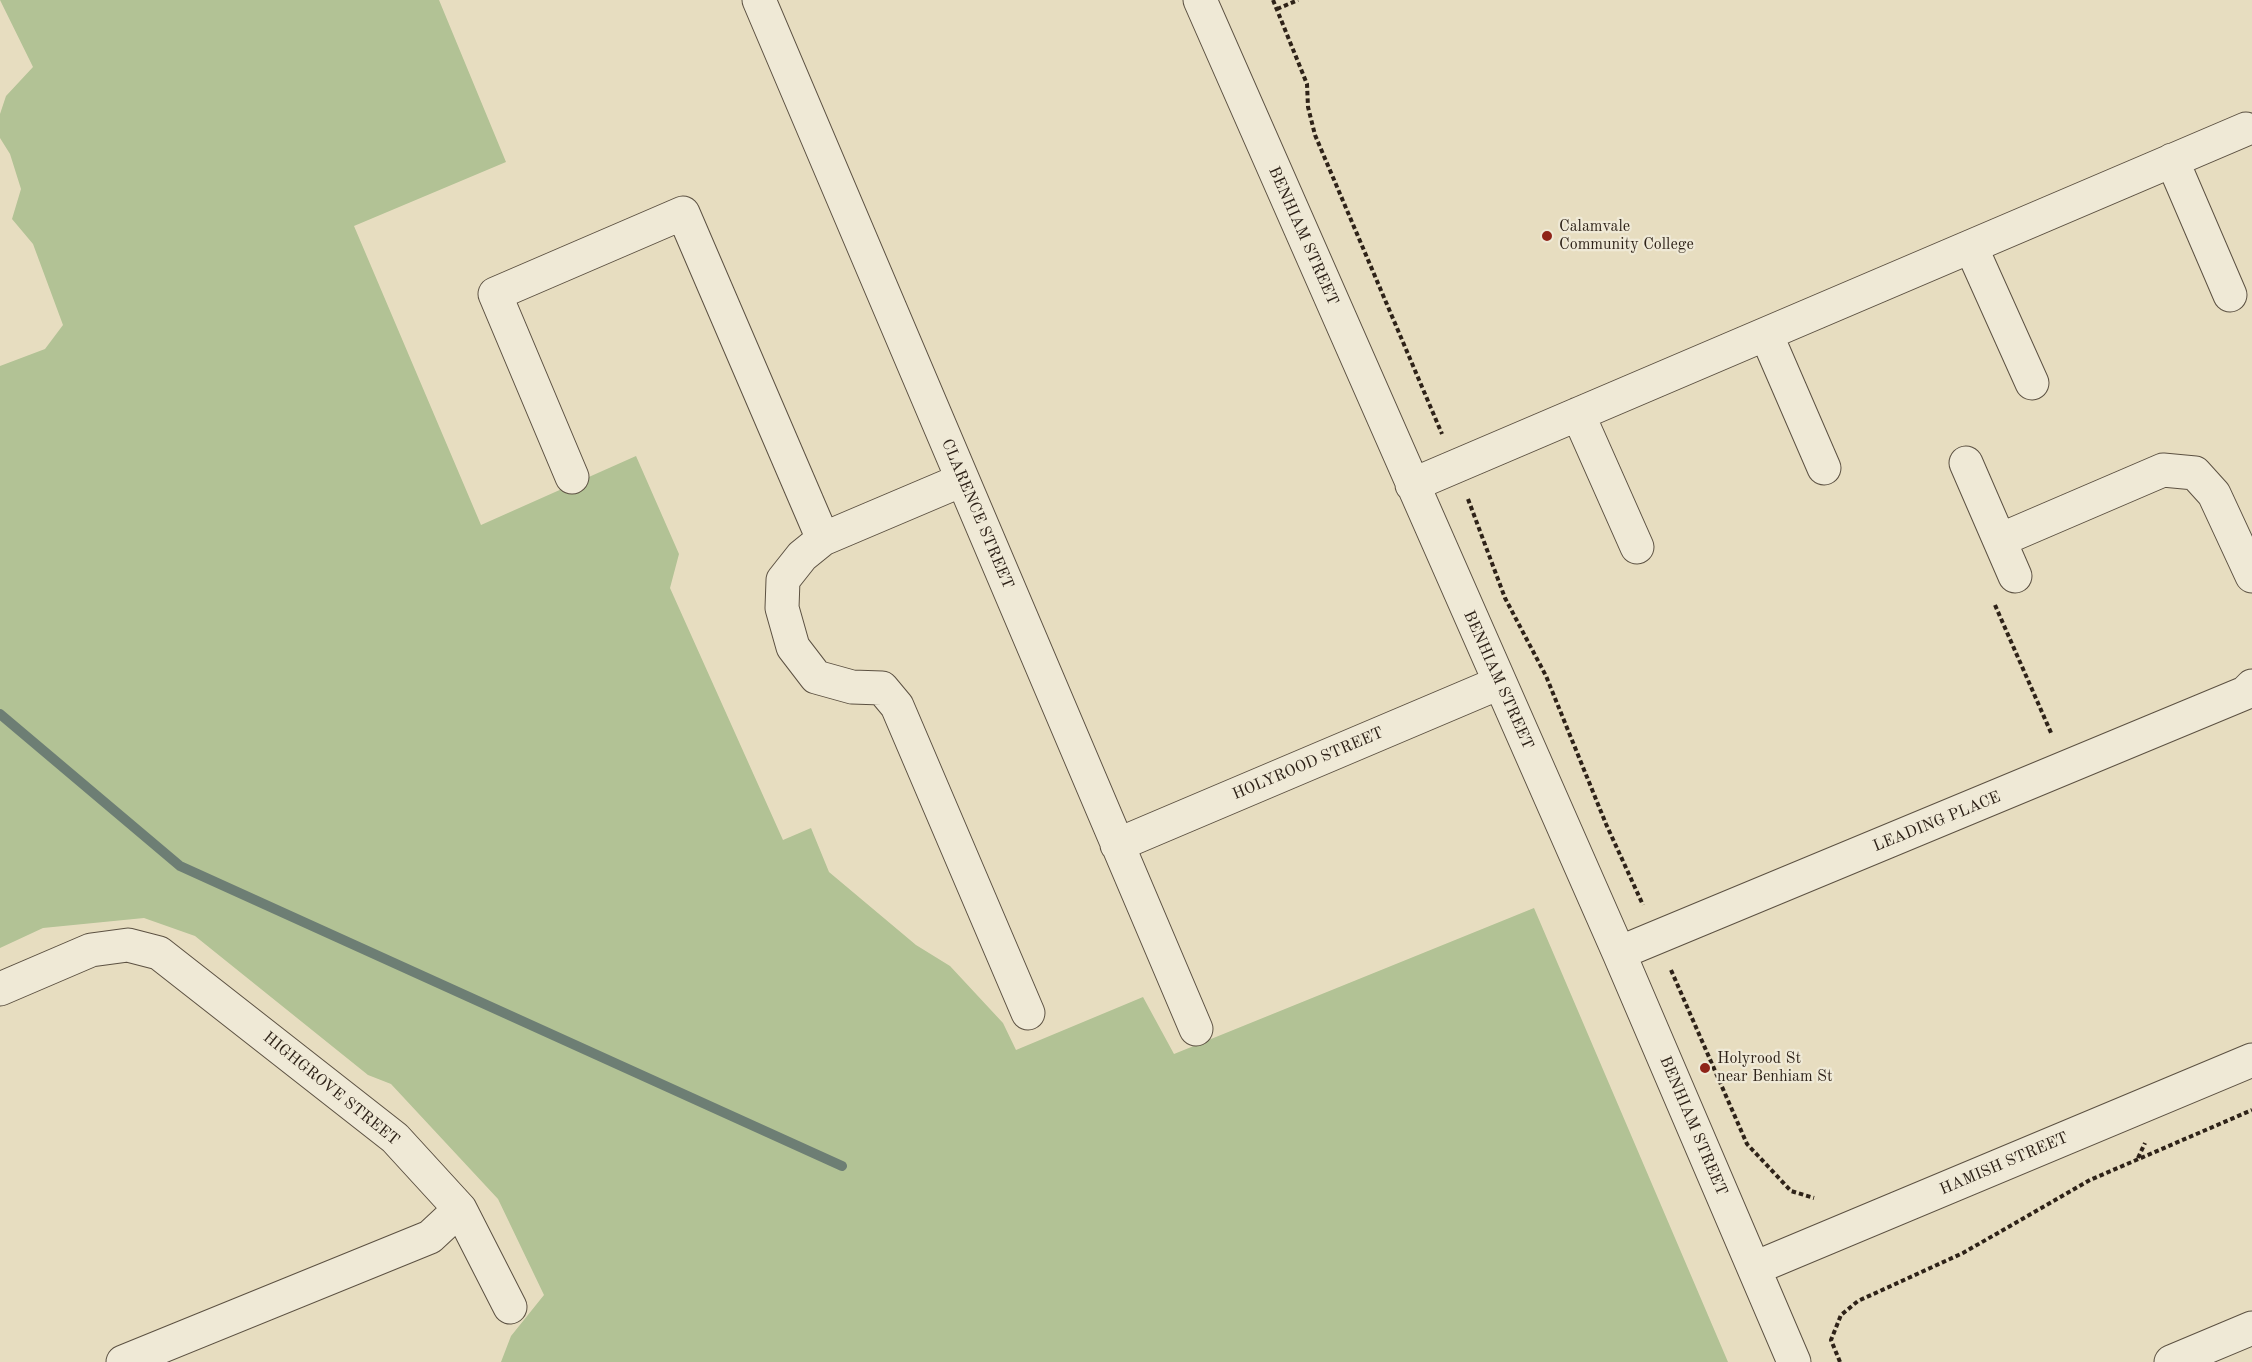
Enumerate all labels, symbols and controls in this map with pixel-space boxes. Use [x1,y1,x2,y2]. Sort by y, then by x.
street label: BENHIAM STREET [1264,164,1342,308]
place label: Calamvale Community College [1559,217,1694,255]
marker: Calamvale Community College [1540,229,1554,243]
street label: CLARENCE STREET [937,436,1017,592]
street label: BENHIAM STREET [1459,608,1537,752]
street label: HOLYROOD STREET [1230,723,1386,805]
street label: LEADING PLACE [1870,788,2004,856]
street label: HIGHGROVE STREET [259,1028,403,1150]
place label: Holyrood St near Benhiam St [1717,1049,1833,1087]
street label: BENHIAM STREET [1655,1053,1731,1199]
marker: Holyrood St near Benhiam St [1698,1061,1712,1075]
street label: HAMISH STREET [1937,1128,2071,1200]

